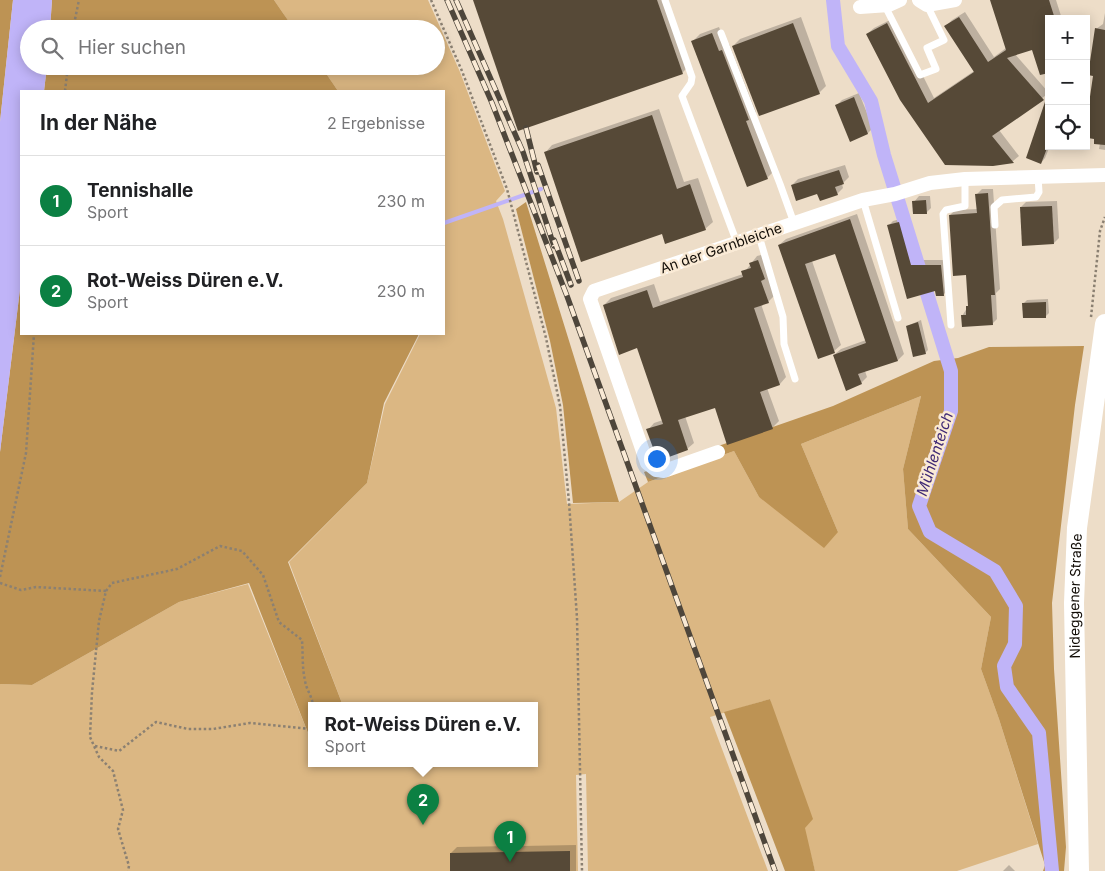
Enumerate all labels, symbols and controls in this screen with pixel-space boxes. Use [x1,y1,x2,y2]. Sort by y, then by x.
map controls [1045,15,1090,150]
button: + [1045,15,1090,60]
search box [20,20,445,75]
icon: search [38,34,66,62]
text: Hier suchen [78,36,186,59]
button: − [1045,60,1090,105]
button: locate [1045,105,1090,150]
text: In der Nähe [40,110,157,135]
text: 2 Ergebnisse [327,113,425,133]
text: Tennishalle [87,179,193,202]
text: 1 [53,191,59,211]
text: 230 m [377,191,425,211]
text: Sport [87,202,128,222]
street label: An der Garnbleiche [658,219,784,276]
text: Rot-Weiss Düren e.V. [87,269,284,292]
text: 2 [51,281,61,301]
text: 230 m [377,281,425,301]
text: Sport [87,292,128,312]
water label: Mühlenteich [912,409,957,498]
your location [644,446,670,472]
street label: Nideggener Straße [1065,533,1085,659]
popup [308,702,538,767]
text: Rot-Weiss Düren e.V. [325,713,521,736]
text: Sport [325,736,366,756]
pin: 2 [407,784,439,825]
pin: 1 [494,821,526,862]

